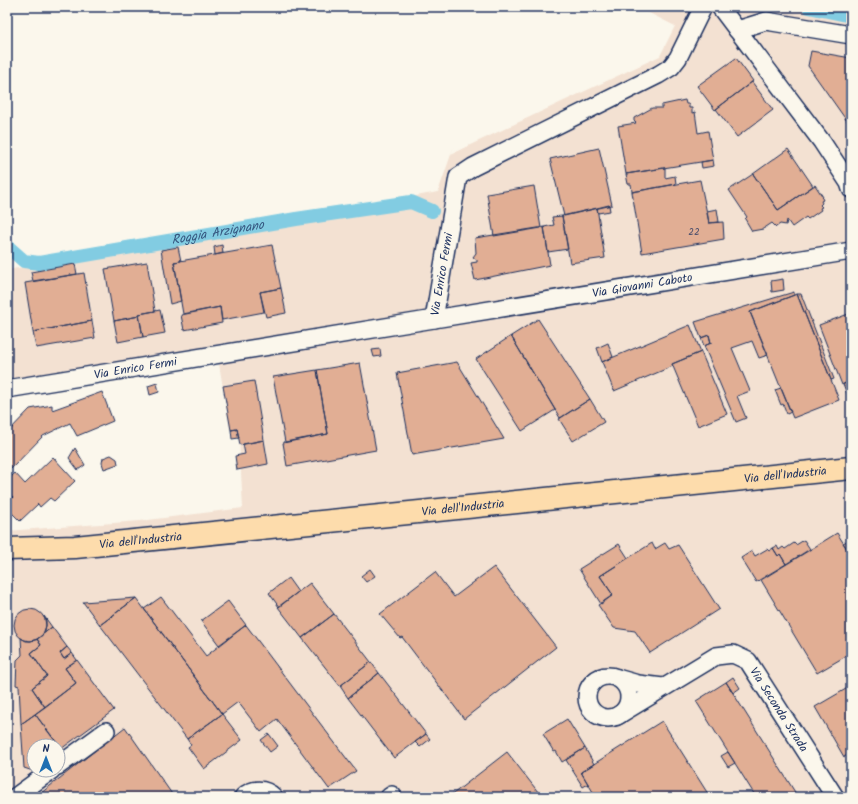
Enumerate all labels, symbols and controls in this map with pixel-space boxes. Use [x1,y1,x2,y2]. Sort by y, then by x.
water label: Roggia Arzignano [170,214,267,251]
house number: 22 [688,224,700,240]
street label: Via Enrico Fermi [425,230,458,317]
street label: Via Giovanni Caboto [591,268,694,303]
street label: Via Enrico Fermi [92,352,179,384]
street label: Via dell'Industria [743,461,828,488]
street label: Via dell'Industria [421,494,506,521]
street label: Via dell'Industria [98,527,183,554]
street label: Via Seconda Strada [745,663,813,756]
north arrow [26,738,66,778]
text: N [43,740,50,758]

